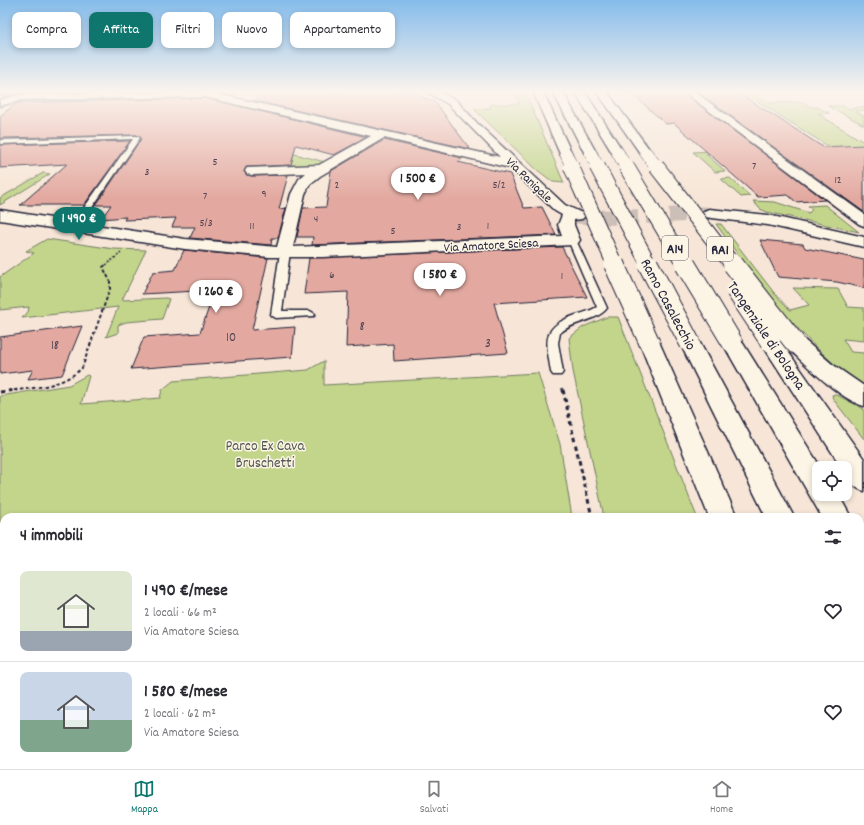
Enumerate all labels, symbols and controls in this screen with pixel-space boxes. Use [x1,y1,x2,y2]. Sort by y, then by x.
chip: Compra [12,12,81,48]
chip: Affitta [89,12,153,48]
chip: Filtri [161,12,214,48]
chip: Nuovo [222,12,282,48]
chip: Appartamento [290,12,395,48]
street label: Via Panigale [501,154,556,208]
house number: 5 [212,155,218,171]
house number: 7 [752,159,756,175]
house number: 3 [145,165,150,181]
pin: 1 500 € [381,167,455,201]
text: 1 500 € [400,170,436,189]
house number: 12 [834,173,842,189]
house number: 2 [335,178,340,194]
house number: 5/2 [492,178,506,194]
house number: 9 [261,187,267,203]
house number: 7 [203,189,207,205]
pin: 1 490 € [42,207,116,241]
text: 1 490 € [62,210,96,229]
house number: 4 [314,212,318,228]
house number: 5/3 [199,216,213,232]
house number: 11 [250,219,254,235]
house number: 1 [487,219,489,235]
house number: 3 [457,220,462,236]
house number: 5 [390,224,396,240]
street label: Via Amatore Sciesa [443,234,540,258]
road number: A14 [662,236,688,260]
road number: RA1 [707,237,733,261]
street label: Ramo Casalecchio [634,255,701,355]
pin: 1 580 € [403,263,477,297]
text: 1 580 € [423,266,457,285]
house number: 6 [329,268,335,284]
house number: 1 [561,269,563,285]
street label: Tangenziale di Bologna [721,277,810,396]
pin: 1 260 € [179,280,253,314]
text: 1 260 € [198,283,234,302]
house number: 8 [359,318,365,337]
house number: 10 [226,329,236,348]
house number: 3 [485,335,491,354]
house number: 18 [51,337,59,356]
park label: Parco Ex Cava Bruschetti [225,436,306,475]
map controls [812,461,852,501]
button: locate [812,461,852,501]
text: 4 immobili [20,525,83,549]
icon: filters [822,526,844,548]
text: 1 490 €/mese [144,580,228,604]
icon: home [52,587,100,635]
icon: heart [822,600,844,622]
text: 2 locali · 66 m² [144,604,217,623]
text: Via Amatore Sciesa [144,623,239,642]
text: 1 580 €/mese [144,681,228,705]
icon: home [52,688,100,736]
icon: heart [822,701,844,723]
text: 2 locali · 62 m² [144,705,216,724]
text: Via Amatore Sciesa [144,724,239,743]
tab: Mappa [131,778,158,818]
tab: Salvati [420,778,448,818]
tab: Home [710,778,733,818]

